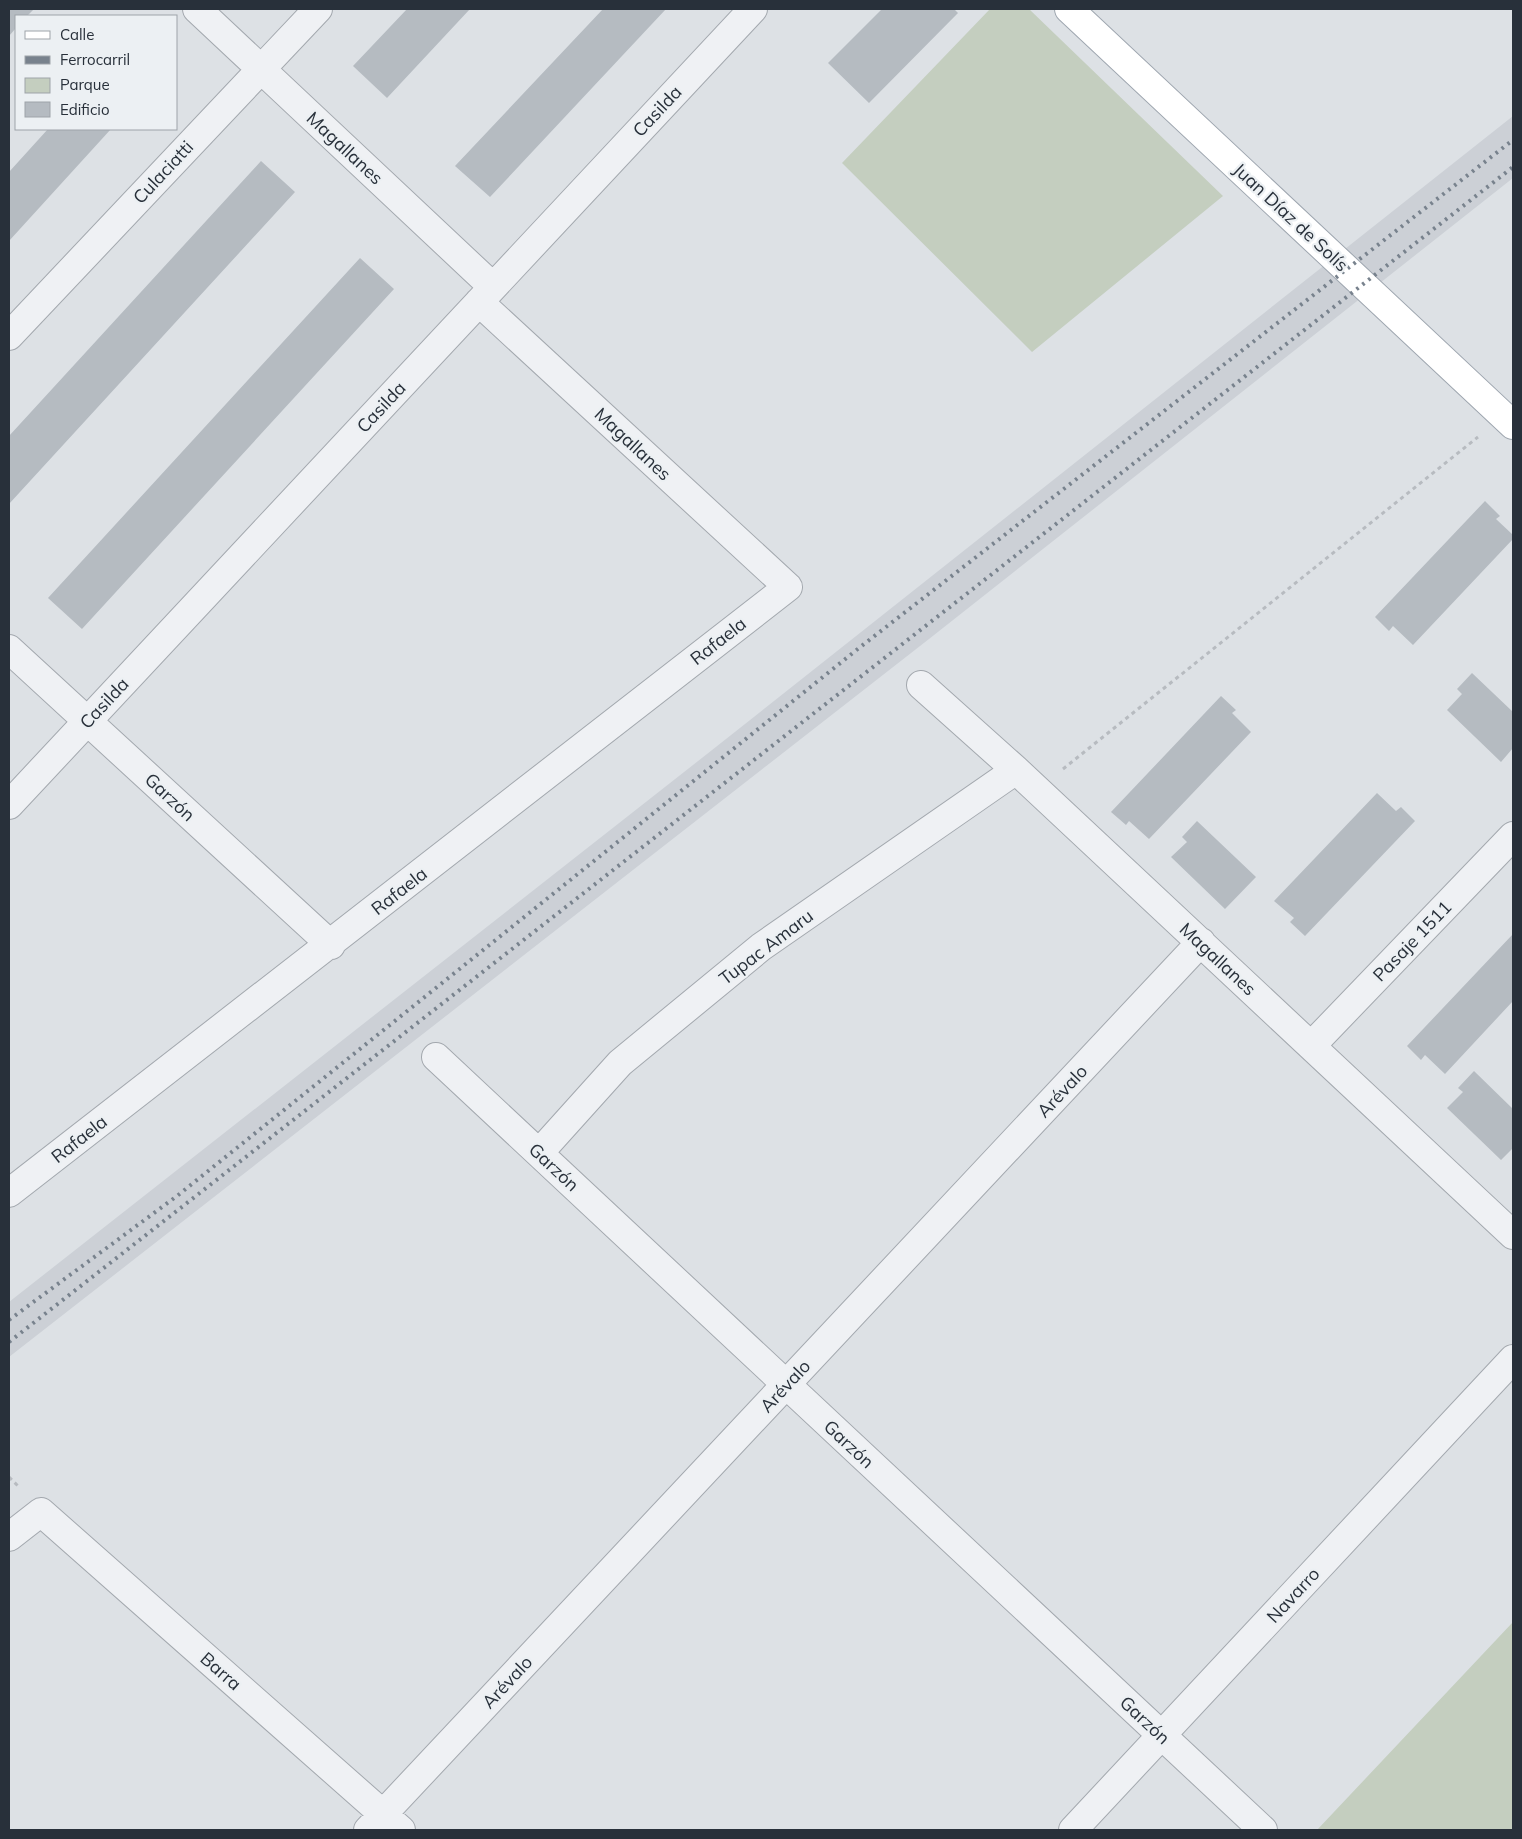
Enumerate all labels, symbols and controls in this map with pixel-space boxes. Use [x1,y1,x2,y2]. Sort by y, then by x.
legend [15,15,178,130]
text: Calle [60,25,94,44]
text: Ferrocarril [60,50,130,69]
text: Parque [60,75,110,94]
street label: Casilda [627,81,687,141]
text: Edificio [60,100,110,119]
street label: Magallanes [302,107,388,189]
street label: Culaciatti [128,136,198,208]
street label: Juan Díaz de Solís [1229,158,1353,276]
street label: Casilda [351,377,411,437]
street label: Magallanes [590,403,676,485]
street label: Rafaela [685,612,751,670]
street label: Casilda [74,673,134,733]
street label: Garzón [140,768,200,826]
street label: Rafaela [366,862,432,920]
street label: Pasaje 1511 [1368,896,1456,986]
street label: Tupac Amaru [714,904,818,990]
street label: Magallanes [1175,918,1261,1000]
street label: Arévalo [1032,1060,1092,1122]
street label: Rafaela [46,1110,112,1168]
street label: Garzón [524,1138,584,1196]
street label: Arévalo [755,1355,815,1417]
street label: Garzón [819,1415,879,1473]
street label: Navarro [1262,1562,1324,1628]
street label: Barra [196,1647,246,1695]
street label: Arévalo [477,1651,537,1713]
street label: Garzón [1115,1691,1175,1749]

